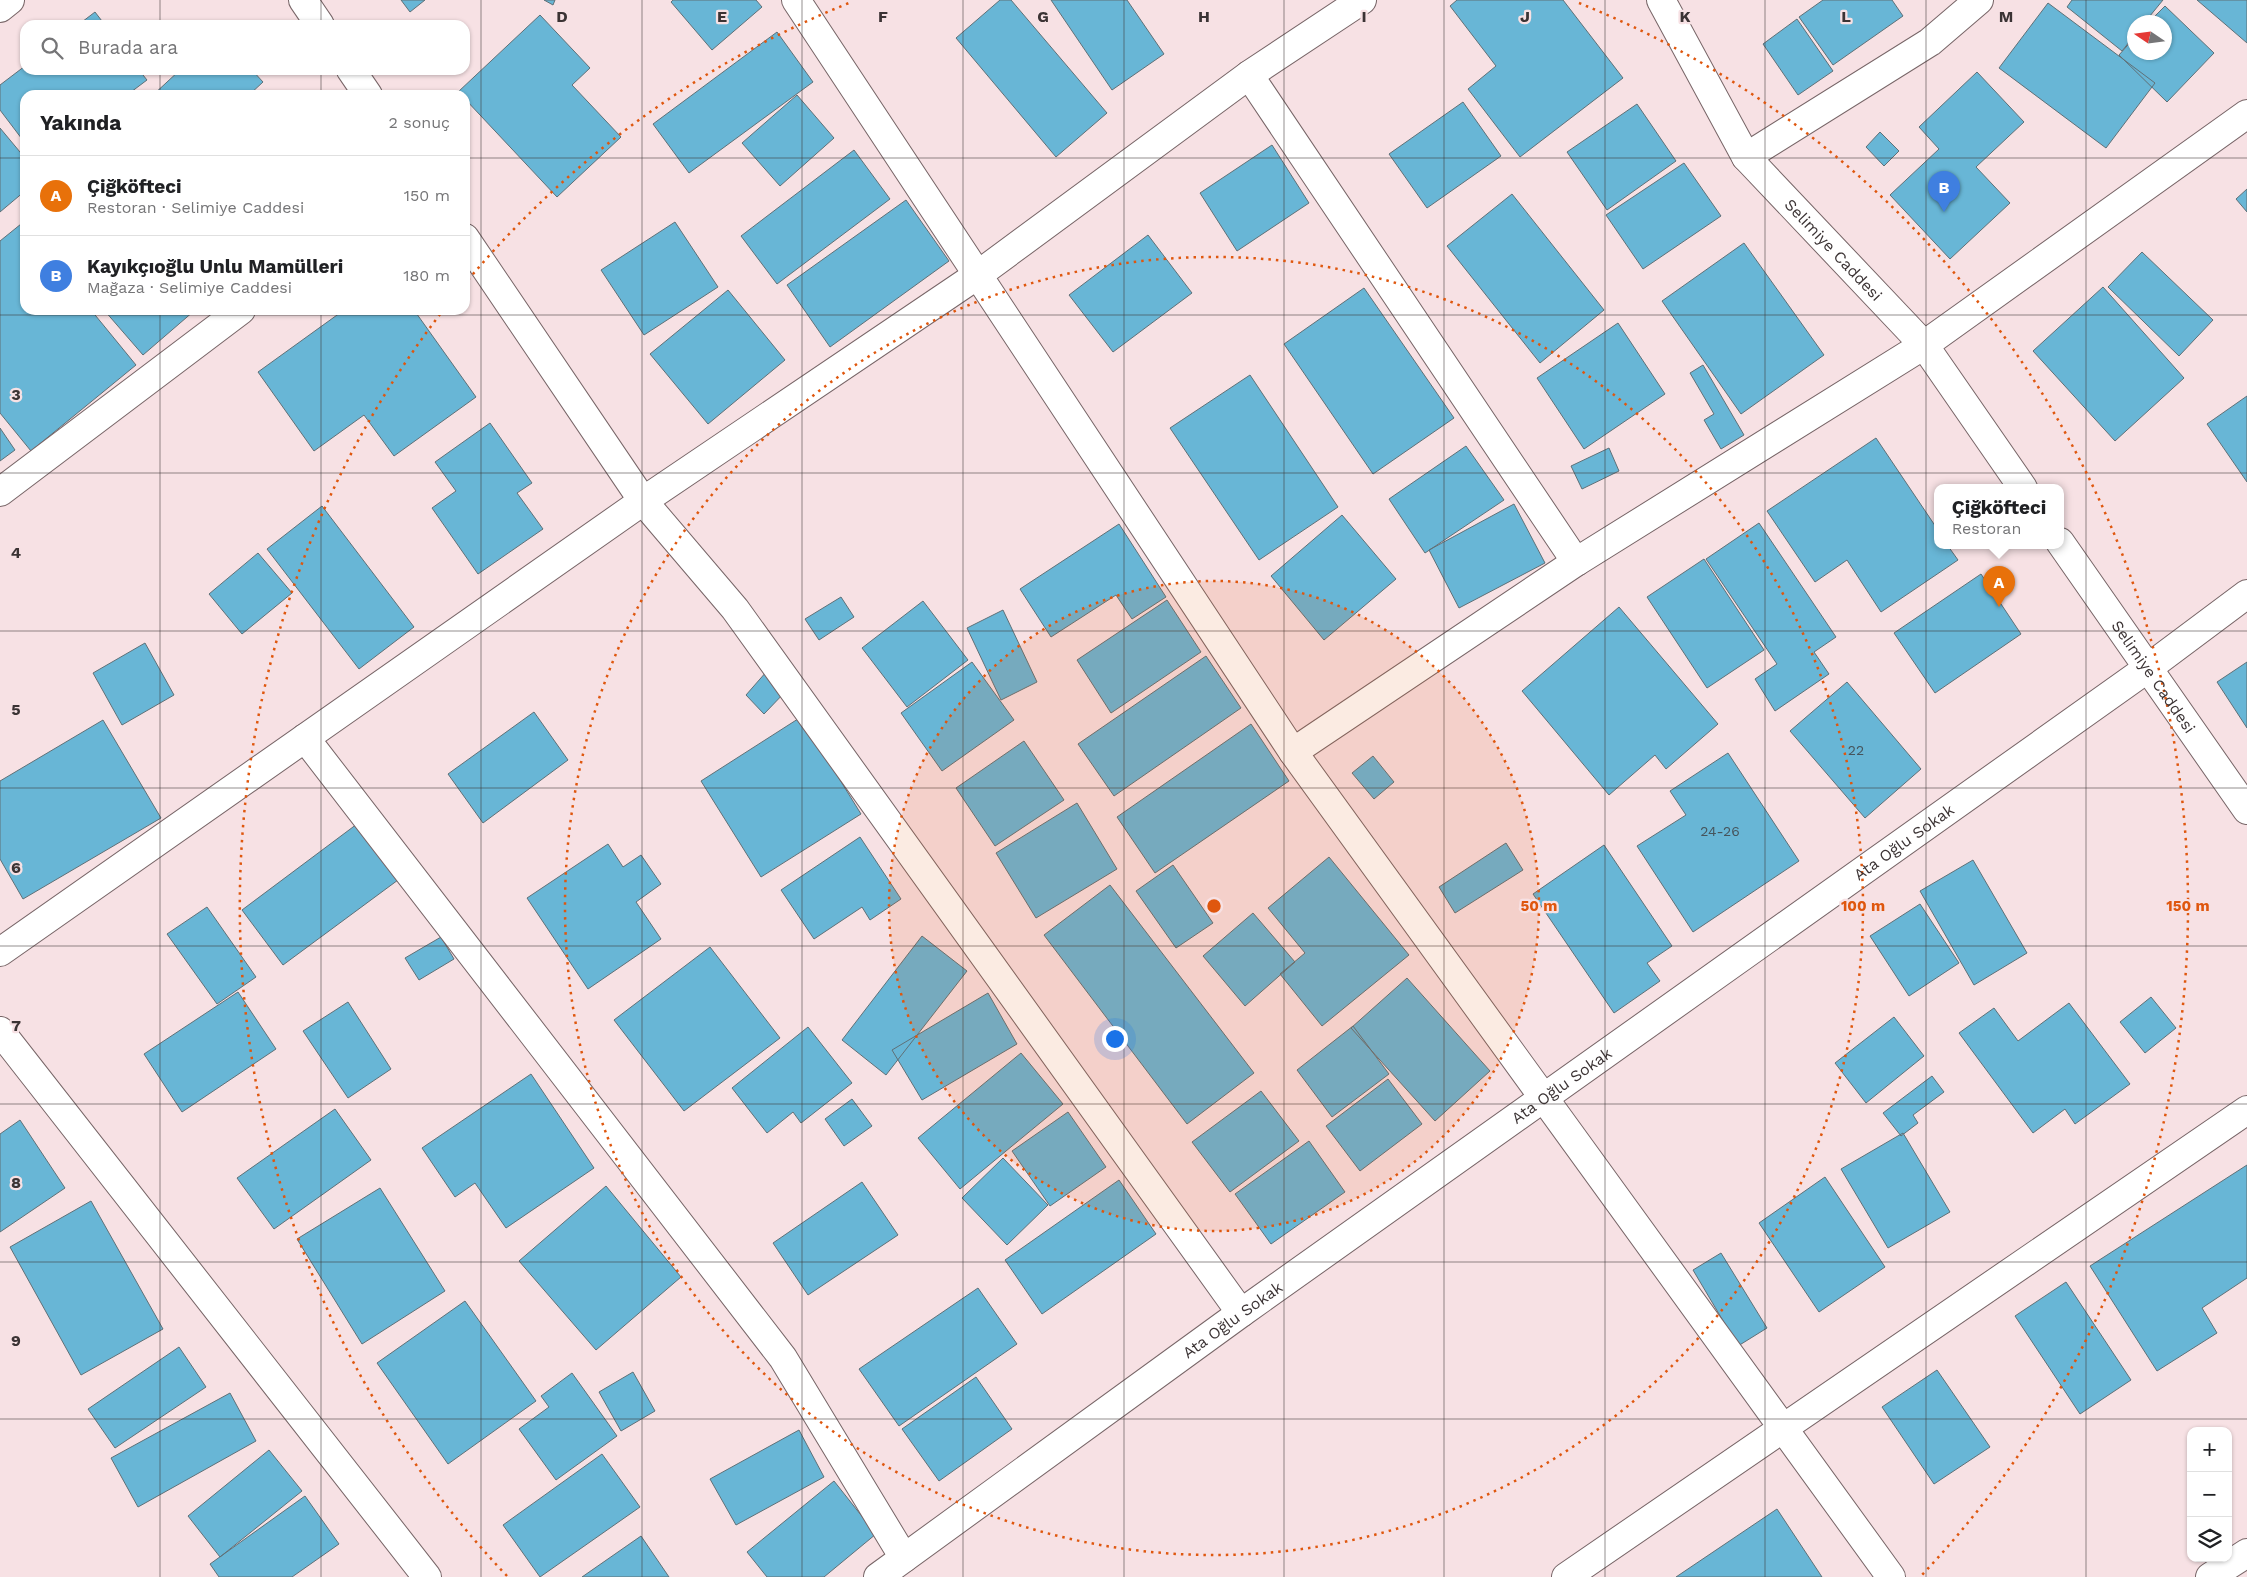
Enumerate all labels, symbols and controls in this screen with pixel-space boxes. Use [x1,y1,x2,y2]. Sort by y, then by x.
text: D [556,7,568,26]
text: E [717,7,727,26]
text: F [878,7,888,26]
text: G [1037,7,1049,26]
text: H [1198,7,1210,26]
text: I [1361,7,1367,26]
text: J [1520,7,1530,26]
text: K [1679,7,1691,26]
text: L [1841,7,1851,26]
text: M [1999,7,2013,26]
north arrow [2127,15,2172,60]
search box [20,20,470,75]
icon: search [38,34,66,62]
text: Burada ara [78,36,178,59]
text: Yakında [40,110,121,135]
text: 2 sonuç [388,113,450,132]
pin: B [1928,171,1960,212]
text: Çiğköfteci [87,175,182,198]
text: A [51,186,61,205]
text: 150 m [404,186,450,205]
street label: Selimiye Caddesi [1781,195,1886,305]
text: Restoran · Selimiye Caddesi [87,198,304,217]
text: Kayıkçıoğlu Unlu Mamülleri [87,255,343,278]
text: B [51,266,61,285]
text: 180 m [403,266,450,285]
text: Mağaza · Selimiye Caddesi [87,278,292,297]
text: 3 [11,385,21,404]
popup [1934,484,2064,549]
text: Çiğköfteci [1952,496,2046,519]
text: Restoran [1952,519,2021,538]
text: 4 [11,543,21,562]
pin: A [1983,566,2015,607]
street label: Selimiye Caddesi [2108,617,2199,737]
text: 5 [11,700,21,719]
house number: 22 [1848,742,1864,758]
street label: Ata Oğlu Sokak [1850,800,1958,884]
house number: 24-26 [1700,823,1740,839]
text: 6 [11,858,21,877]
centre of rings [1205,897,1223,915]
text: 50 m [1521,897,1557,915]
text: 100 m [1841,897,1885,915]
text: 150 m [2166,897,2210,915]
text: 7 [11,1016,21,1035]
your location [1102,1026,1128,1052]
street label: Ata Oğlu Sokak [1508,1043,1616,1128]
text: 8 [11,1173,21,1192]
street label: Ata Oğlu Sokak [1179,1278,1286,1362]
text: 9 [11,1331,21,1350]
map controls [2187,1427,2232,1562]
button: + [2187,1427,2232,1472]
button: − [2187,1472,2232,1517]
button: layers [2187,1517,2232,1562]

